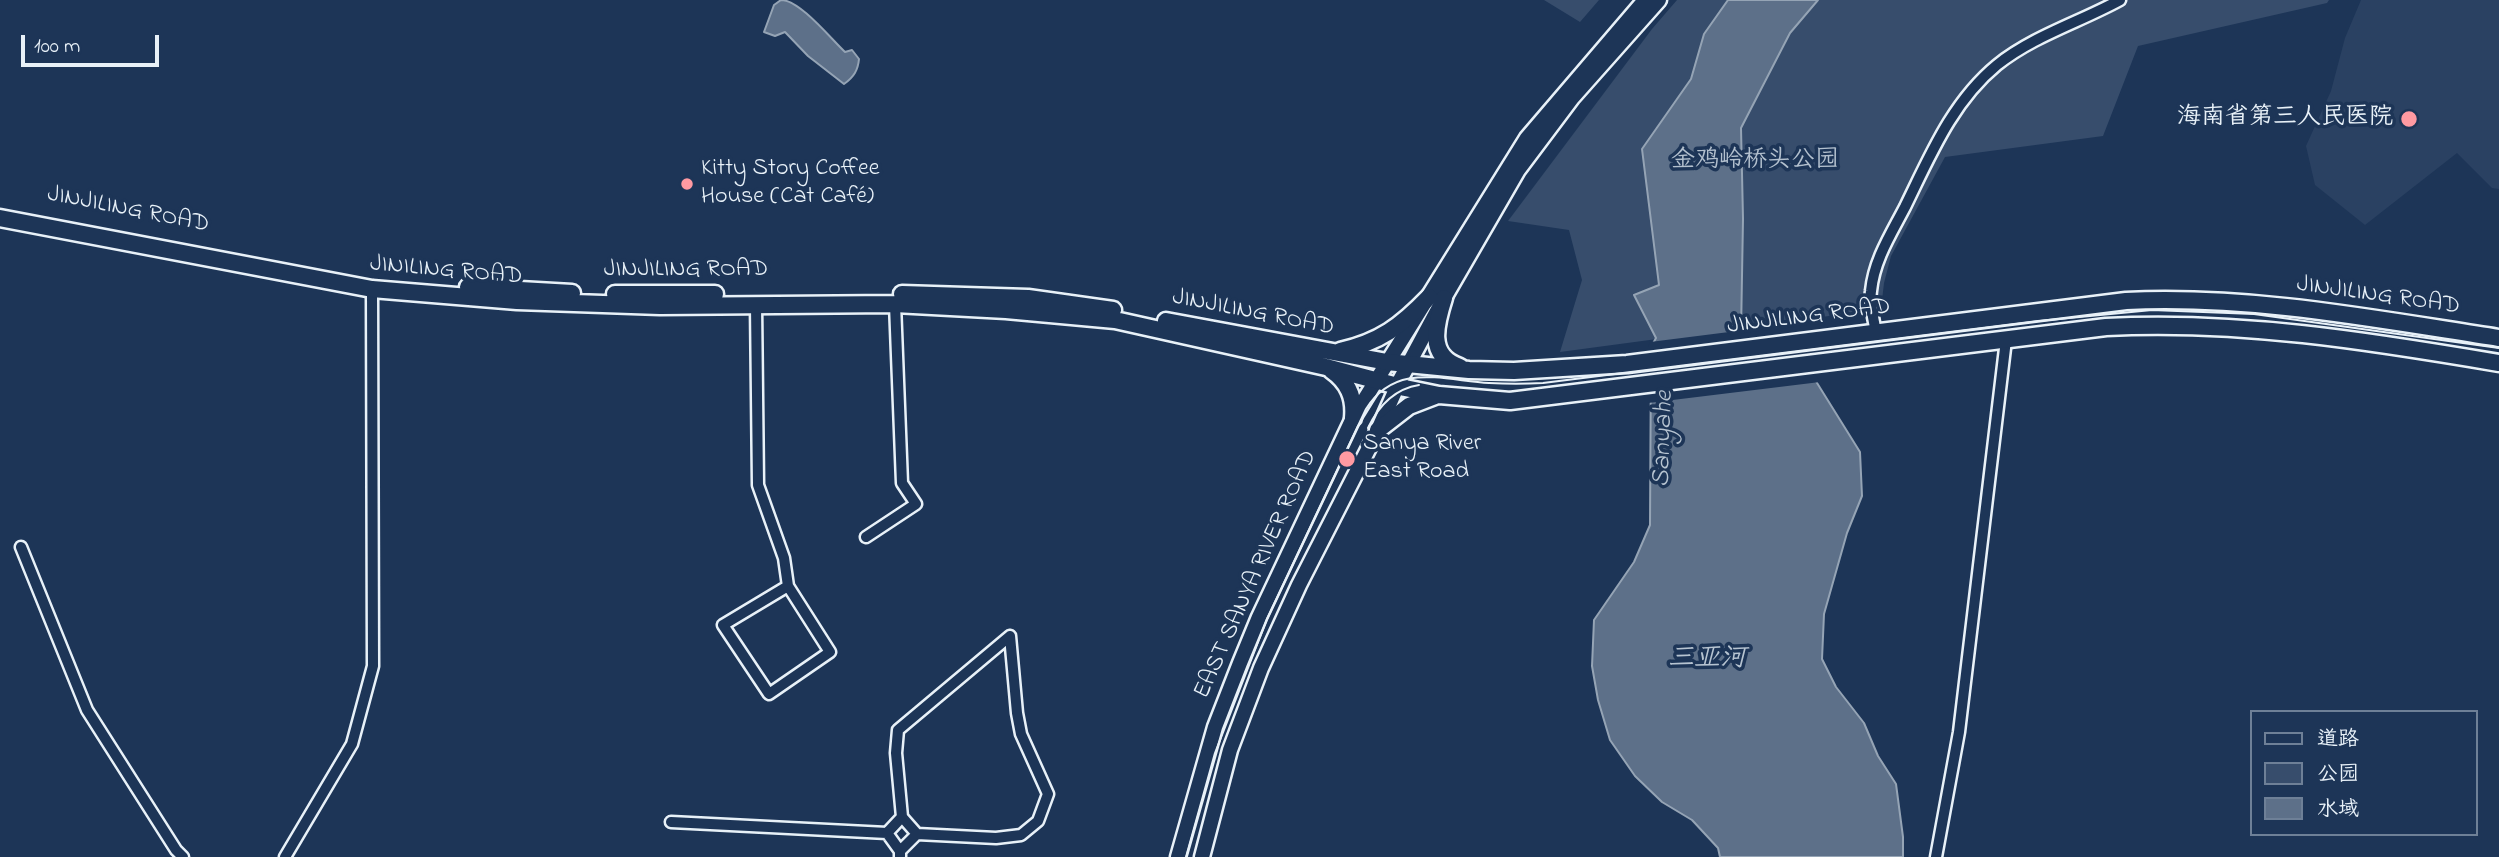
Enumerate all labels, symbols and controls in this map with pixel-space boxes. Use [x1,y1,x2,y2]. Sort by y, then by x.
scale bar [24,21,163,65]
text: 100 m [34,32,80,62]
place label: 海南省第三人民医院 [2177,105,2393,133]
marker: 海南省第三人民医院 [2399,109,2419,129]
park label: 金鸡岭桥头公园 [1671,148,1839,176]
place label: Kitty Story Coffee House (Cat Café) [701,156,880,212]
marker: Kitty Story Coffee House (Cat Café) [679,176,695,192]
street label: JINJILING ROAD [45,181,211,241]
street label: JINILING ROAD [369,251,523,293]
street label: JINJILING ROAD [604,257,768,285]
street label: JINJILING ROAD [2295,271,2461,323]
street label: JINJILING ROAD [1170,284,1336,344]
street label: JINJILING ROAD [1726,294,1892,342]
water label: Sanyahe [1648,390,1682,488]
place label: Sanya River East Road [1363,431,1481,487]
street label: EAST SANYA RIVER ROAD [1189,447,1325,703]
marker: Sanya River East Road [1337,449,1357,469]
water label: 三亚河 [1668,645,1746,677]
legend [2250,710,2478,836]
text: 道路 [2317,725,2359,755]
text: 公园 [2317,760,2359,790]
text: 水域 [2317,795,2359,825]

